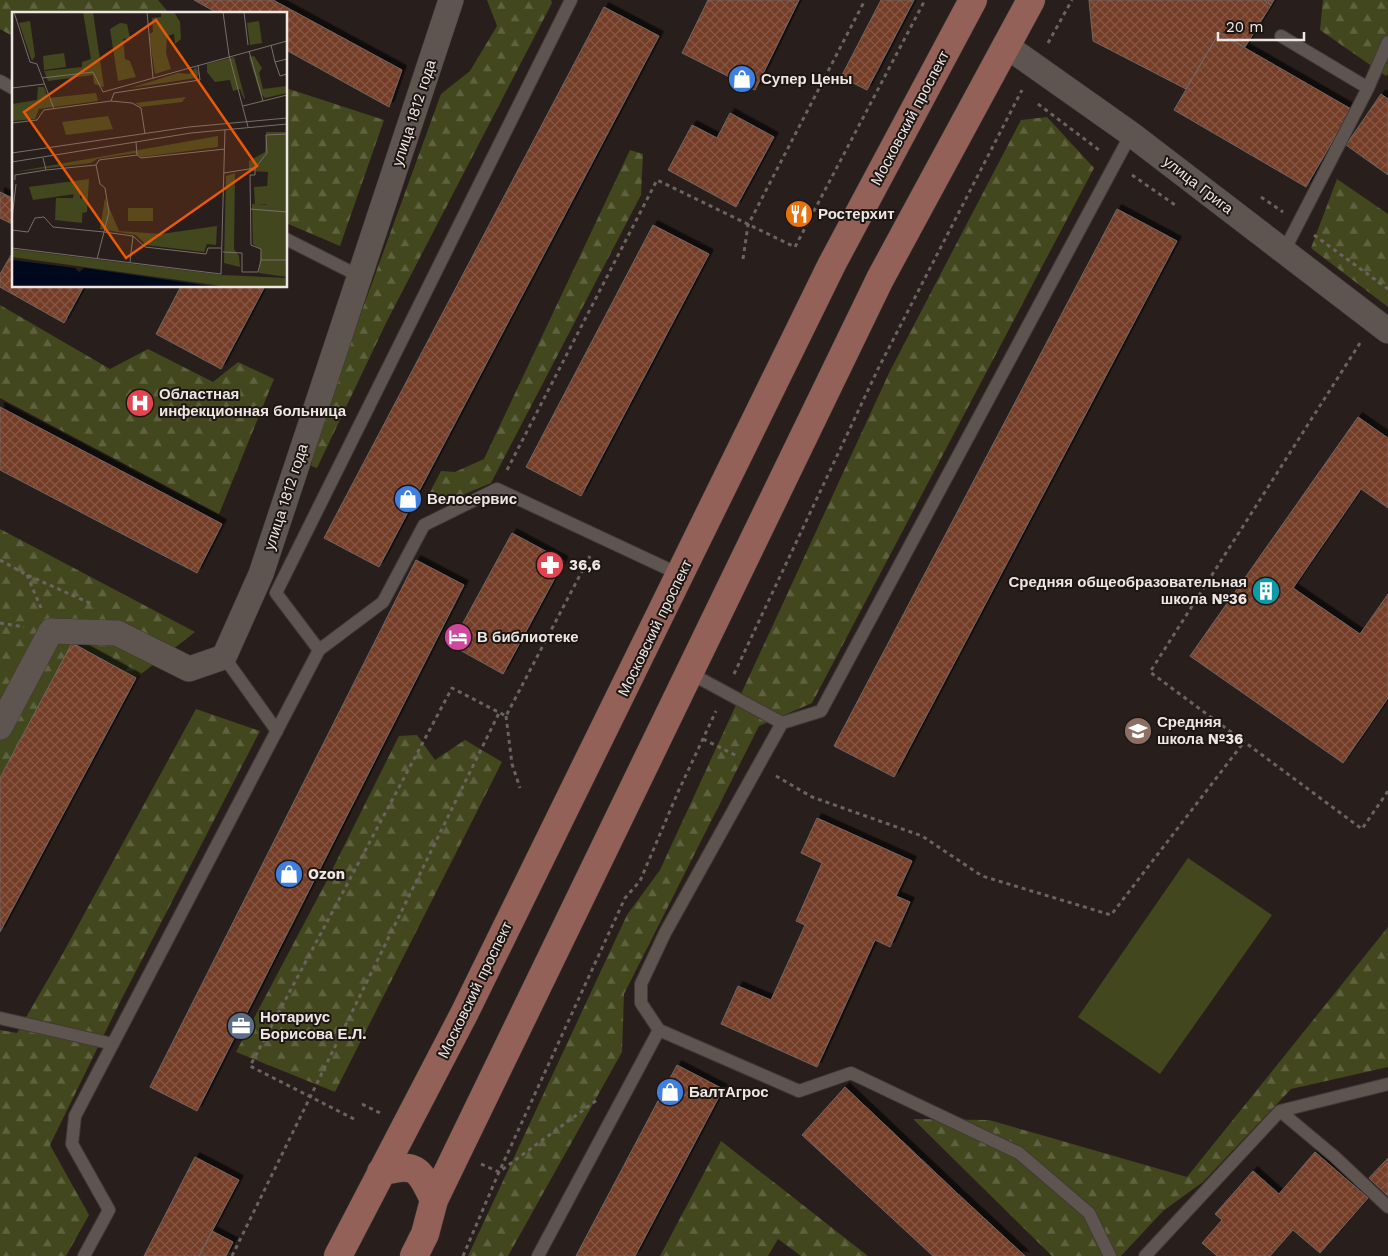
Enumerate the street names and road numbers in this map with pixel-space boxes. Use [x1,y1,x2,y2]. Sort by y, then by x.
street label: Московский проспект [867,48,953,188]
street label: улица 1812 года [388,57,440,169]
street label: улица Грига [1159,152,1237,218]
street label: улица 1812 года [260,441,312,553]
street label: Московский проспект [614,557,696,699]
street label: Московский проспект [434,919,516,1061]

